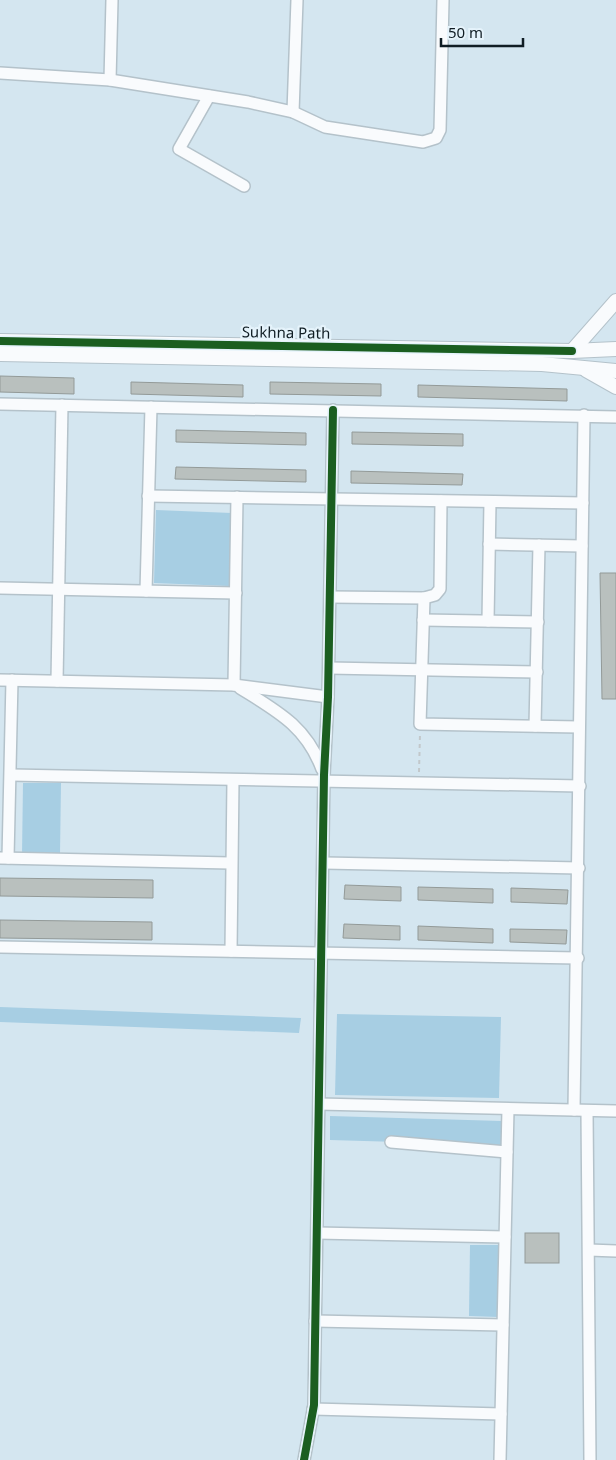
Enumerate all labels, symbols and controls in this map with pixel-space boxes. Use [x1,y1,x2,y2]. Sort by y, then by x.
scale bar [441,15,524,47]
text: 50 m [448,22,483,42]
street label: Sukhna Path [242,321,330,343]

